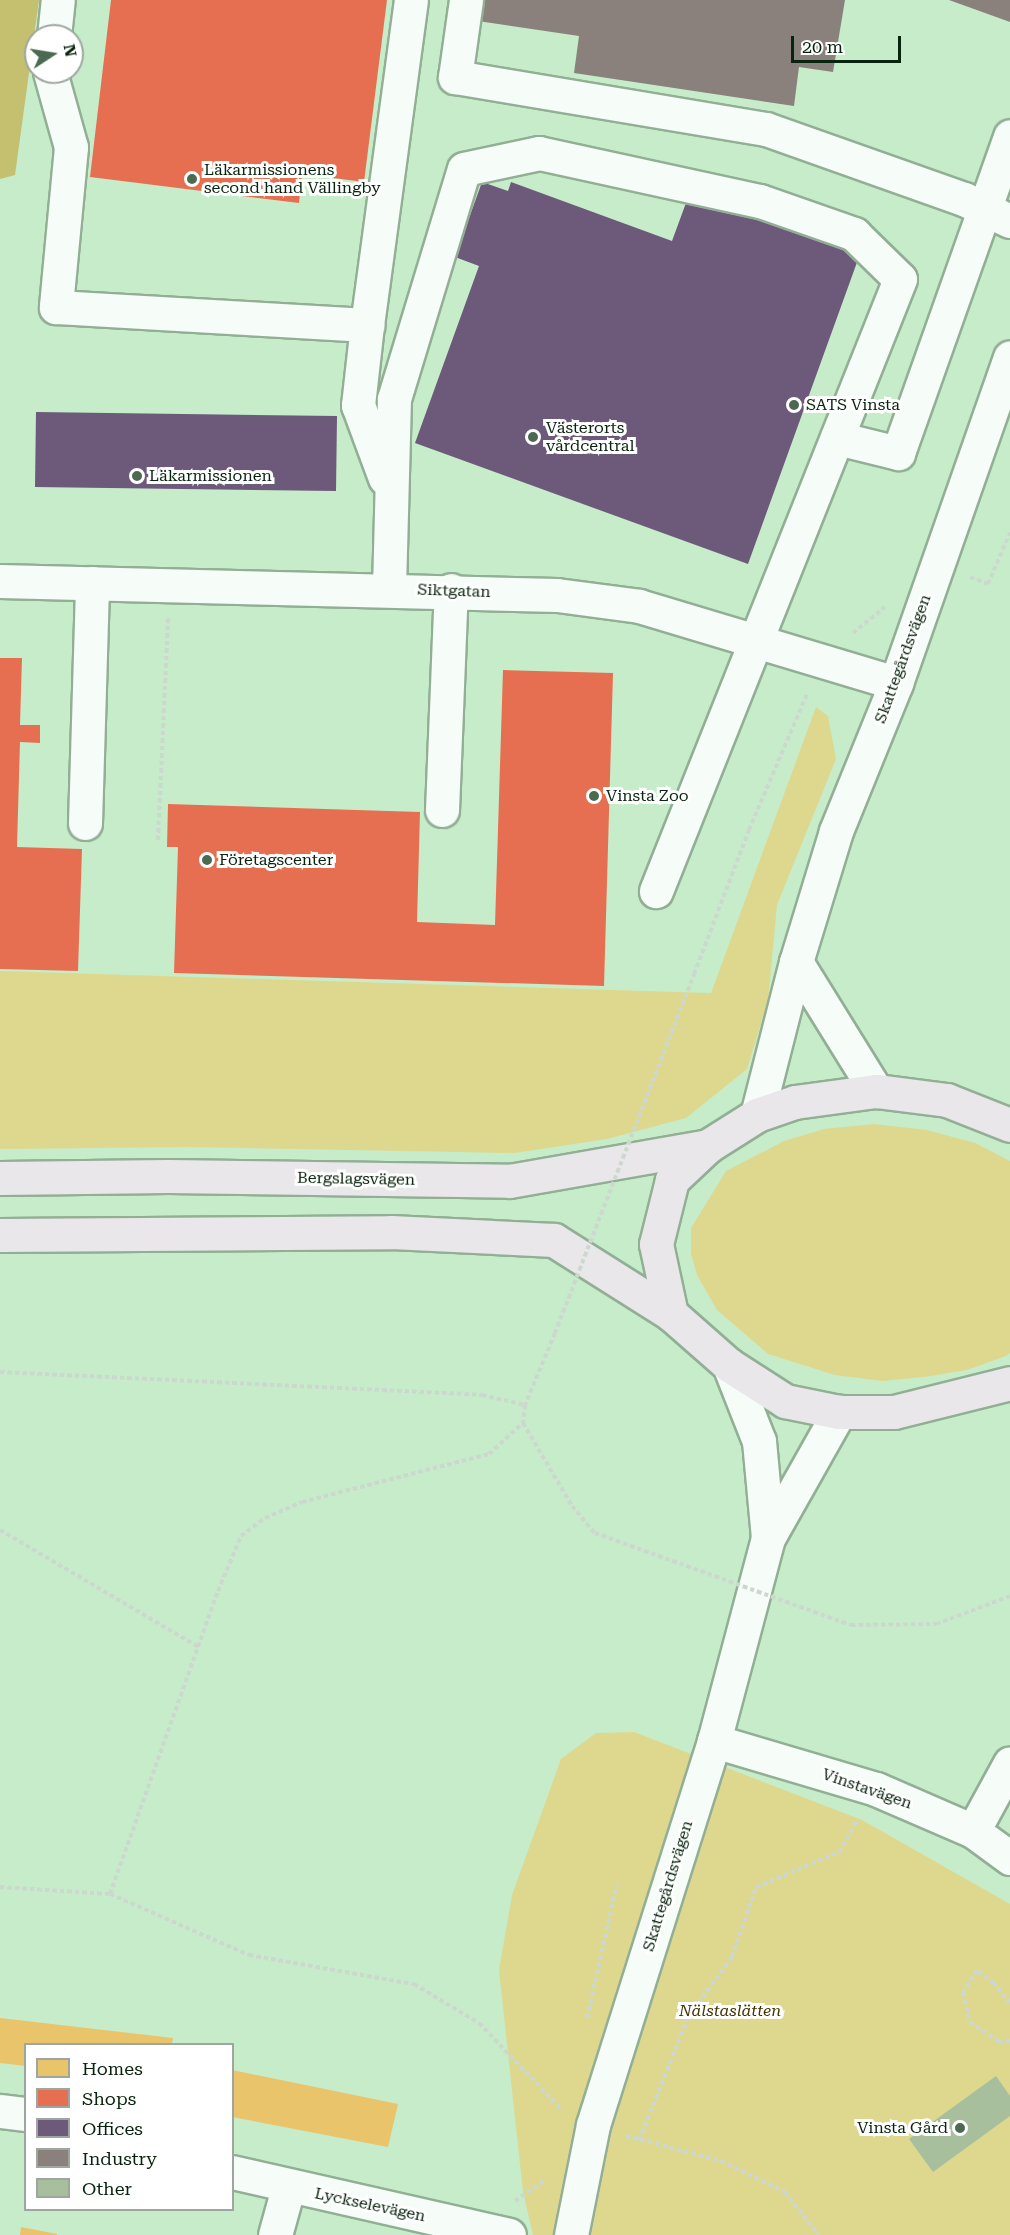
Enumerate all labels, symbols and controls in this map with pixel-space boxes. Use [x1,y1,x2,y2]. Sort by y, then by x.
north arrow [24,24,84,84]
scale bar [794,24,904,62]
text: 20 m [802,36,843,57]
text: N [60,43,81,59]
place label: Läkarmissionens second hand Vällingby [204,160,381,198]
marker: Läkarmissionens second hand Vällingby [185,172,199,186]
place label: SATS Vinsta [806,395,900,415]
marker: SATS Vinsta [787,398,801,412]
place label: Västerorts vårdcentral [546,418,634,456]
marker: Västerorts vårdcentral [524,428,542,446]
place label: Läkarmissionen [149,466,272,486]
marker: Läkarmissionen [130,469,144,483]
street label: Siktgatan [417,580,491,602]
street label: Skattegårdsvägen [871,592,935,726]
place label: Vinsta Zoo [606,786,689,806]
marker: Vinsta Zoo [587,789,601,803]
place label: Företagscenter [219,850,333,870]
marker: Företagscenter [200,853,214,867]
street label: Bergslagsvägen [297,1168,415,1190]
street label: Vinstavägen [820,1765,914,1813]
street label: Skattegårdsvägen [639,1818,697,1954]
park label: Nälstaslätten [679,2001,781,2021]
legend [24,2043,234,2211]
text: Homes [82,2058,143,2079]
text: Shops [82,2088,136,2109]
text: Offices [82,2118,143,2139]
place label: Vinsta Gård [857,2118,948,2138]
marker: Vinsta Gård [953,2121,967,2135]
text: Industry [82,2148,157,2169]
text: Other [82,2178,132,2199]
street label: Lyckselevägen [313,2184,427,2226]

